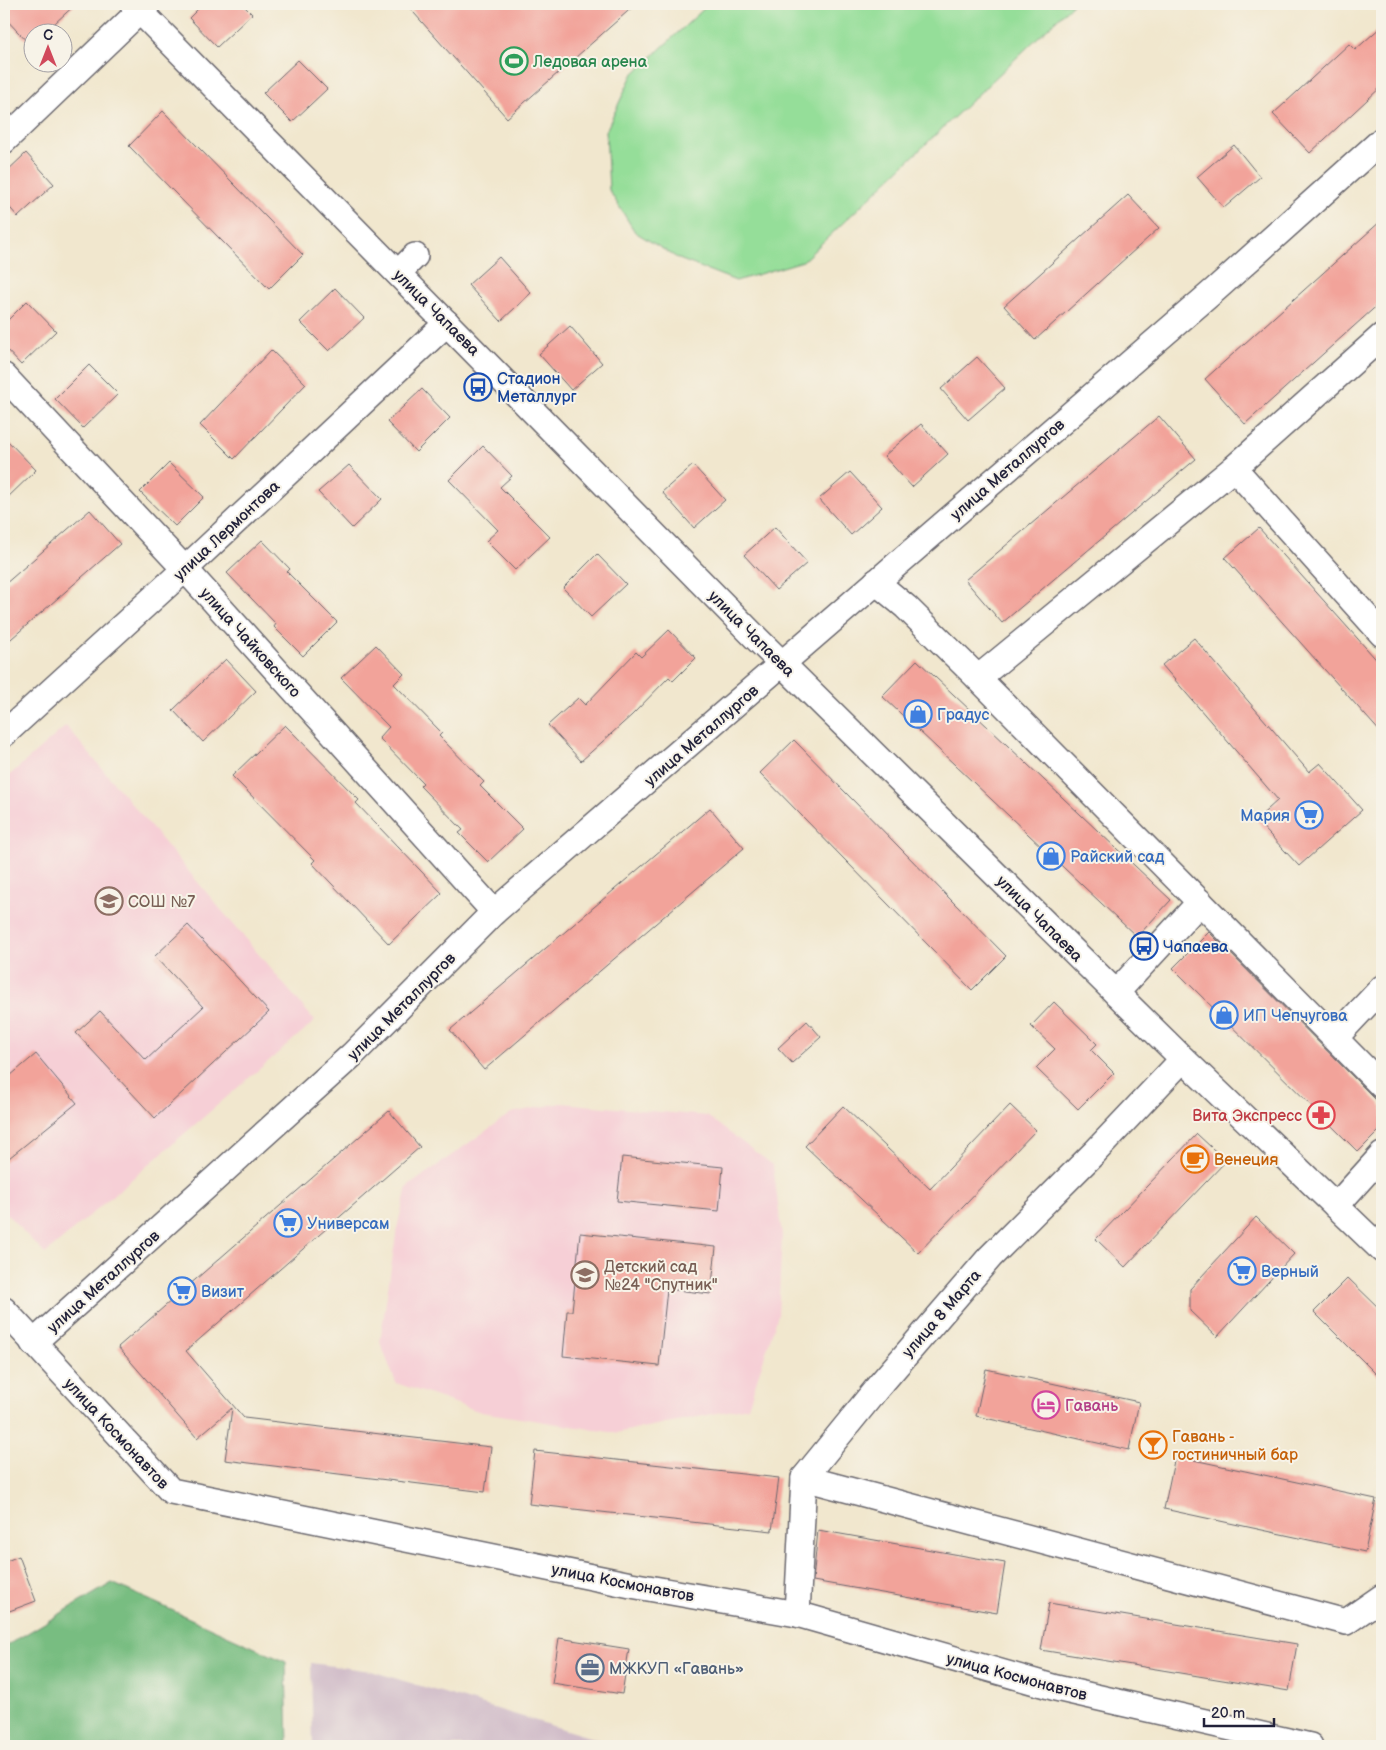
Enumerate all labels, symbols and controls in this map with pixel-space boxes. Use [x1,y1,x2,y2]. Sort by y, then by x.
north arrow [22,22,72,72]
text: С [43,27,53,44]
sports icon: Ледовая арена [499,46,529,76]
place label: Ледовая арена [532,53,648,72]
street label: улица Чапаева [389,266,483,361]
place label: Стадион Металлург [497,370,577,407]
bus stop icon: Стадион Металлург [463,372,493,402]
street label: улица Металлургов [947,415,1069,525]
street label: улица Лермонтова [170,477,284,585]
street label: улица Чайковского [196,584,304,702]
street label: улица Чапаева [704,587,798,682]
street label: улица Металлургов [641,681,763,791]
shop icon: Градус [903,699,933,729]
place label: Градус [937,706,989,725]
supermarket icon: Мария [1294,800,1324,830]
place label: Мария [1240,807,1290,826]
shop icon: Райский сад [1036,841,1066,871]
place label: Райский сад [1070,848,1165,867]
street label: улица Чапаева [992,872,1086,967]
school or university icon: СОШ №7 [94,886,124,916]
place label: СОШ №7 [128,893,195,912]
bus stop icon: Чапаева [1129,931,1159,961]
place label: Чапаева [1163,938,1229,957]
street label: улица Металлургов [344,949,460,1065]
shop icon: ИП Чепчугова [1209,1000,1239,1030]
place label: ИП Чепчугова [1243,1007,1348,1026]
pharmacy icon: Вита Экспресс [1306,1100,1336,1130]
place label: Вита Экспресс [1192,1107,1302,1126]
cafe icon: Венеция [1180,1144,1210,1174]
place label: Венеция [1214,1151,1278,1170]
supermarket icon: Универсам [273,1208,303,1238]
place label: Универсам [307,1215,390,1234]
street label: улица Металлургов [44,1226,165,1338]
supermarket icon: Верный [1227,1256,1257,1286]
place label: Детский сад №24 "Спутник" [604,1258,718,1295]
school or university icon: Детский сад №24 "Спутник" [570,1260,600,1290]
place label: Верный [1261,1263,1319,1282]
street label: улица 8 Марта [899,1266,986,1362]
supermarket icon: Визит [167,1276,197,1306]
place label: Визит [201,1283,245,1302]
street label: улица Космонавтов [60,1375,173,1494]
hotel icon: Гавань [1031,1390,1061,1420]
place label: Гавань [1065,1397,1118,1416]
place label: Гавань - гостиничный бар [1172,1428,1298,1465]
bar icon: Гавань - гостиничный бар [1138,1430,1168,1460]
street label: улица Космонавтов [550,1560,696,1607]
street label: улица Космонавтов [944,1650,1090,1706]
office icon: МЖКУП «Гавань» [575,1653,605,1683]
place label: МЖКУП «Гавань» [609,1660,744,1679]
scale bar [1204,1695,1274,1727]
text: 20 m [1211,1704,1245,1723]

